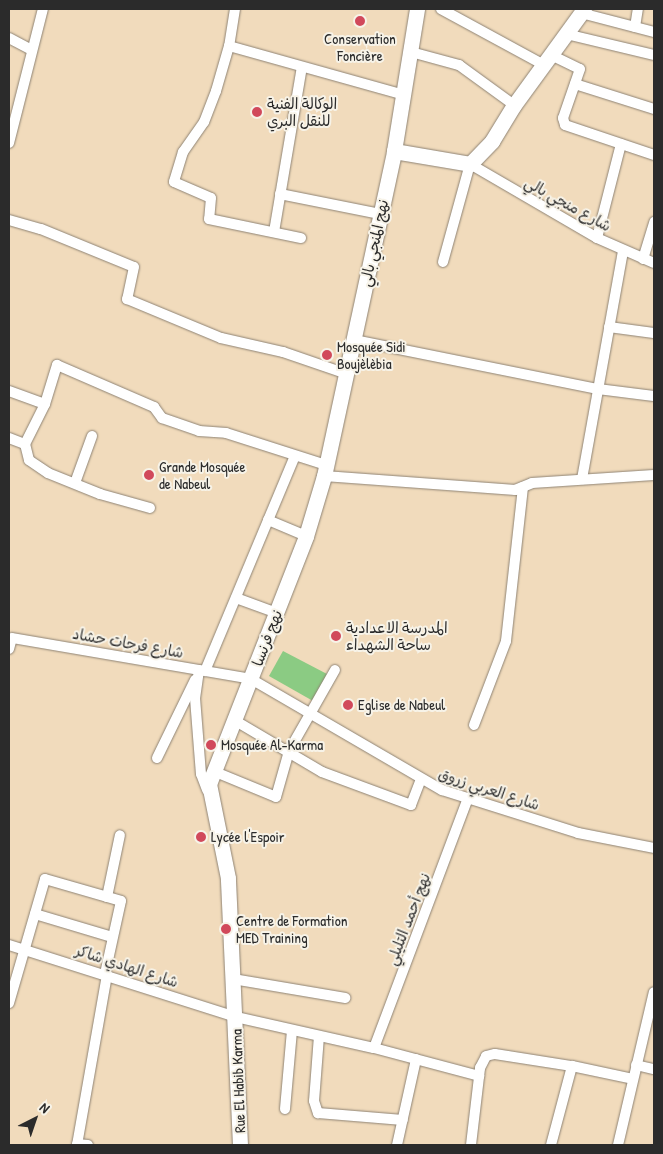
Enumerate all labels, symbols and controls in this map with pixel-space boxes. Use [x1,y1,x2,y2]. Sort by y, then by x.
marker: Conservation Foncière [354,15,366,27]
place label: Conservation Foncière [324,29,396,64]
place label: الوكالة الفنية للنقل البري [267,94,337,129]
marker: الوكالة الفنية للنقل البري [251,106,263,118]
street label: شارع منجي بالي [522,173,614,235]
street label: نهج المنجي بالي [356,198,392,288]
place label: Mosquée Sidi Boujèlèbia [337,337,406,372]
marker: Mosquée Sidi Boujèlèbia [321,349,333,361]
place label: Grande Mosquée de Nabeul [159,457,246,492]
marker: Grande Mosquée de Nabeul [143,469,155,481]
street label: نهج فرنسا [248,607,286,669]
place label: المدرسة الاعدادية ساحة الشهداء [346,618,448,653]
street label: شارع فرحات حشاد [71,624,185,662]
marker: المدرسة الاعدادية ساحة الشهداء [330,630,342,642]
place label: Eglise de Nabeul [358,696,445,714]
marker: Eglise de Nabeul [342,699,354,711]
place label: Mosquée Al-Karma [221,736,323,754]
marker: Mosquée Al-Karma [205,739,217,751]
street label: شارع العربي زروق [436,764,542,814]
place label: Lycée l'Espoir [211,828,285,846]
marker: Lycée l'Espoir [195,831,207,843]
street label: نهج أحمد التليلي [382,870,434,968]
place label: Centre de Formation MED Training [236,911,347,946]
marker: Centre de Formation MED Training [220,923,232,935]
street label: شارع الهادي شاكر [74,941,180,991]
street label: Rue El Habib Karma [227,1029,249,1133]
north arrow [10,1094,60,1144]
text: N [36,1098,54,1117]

